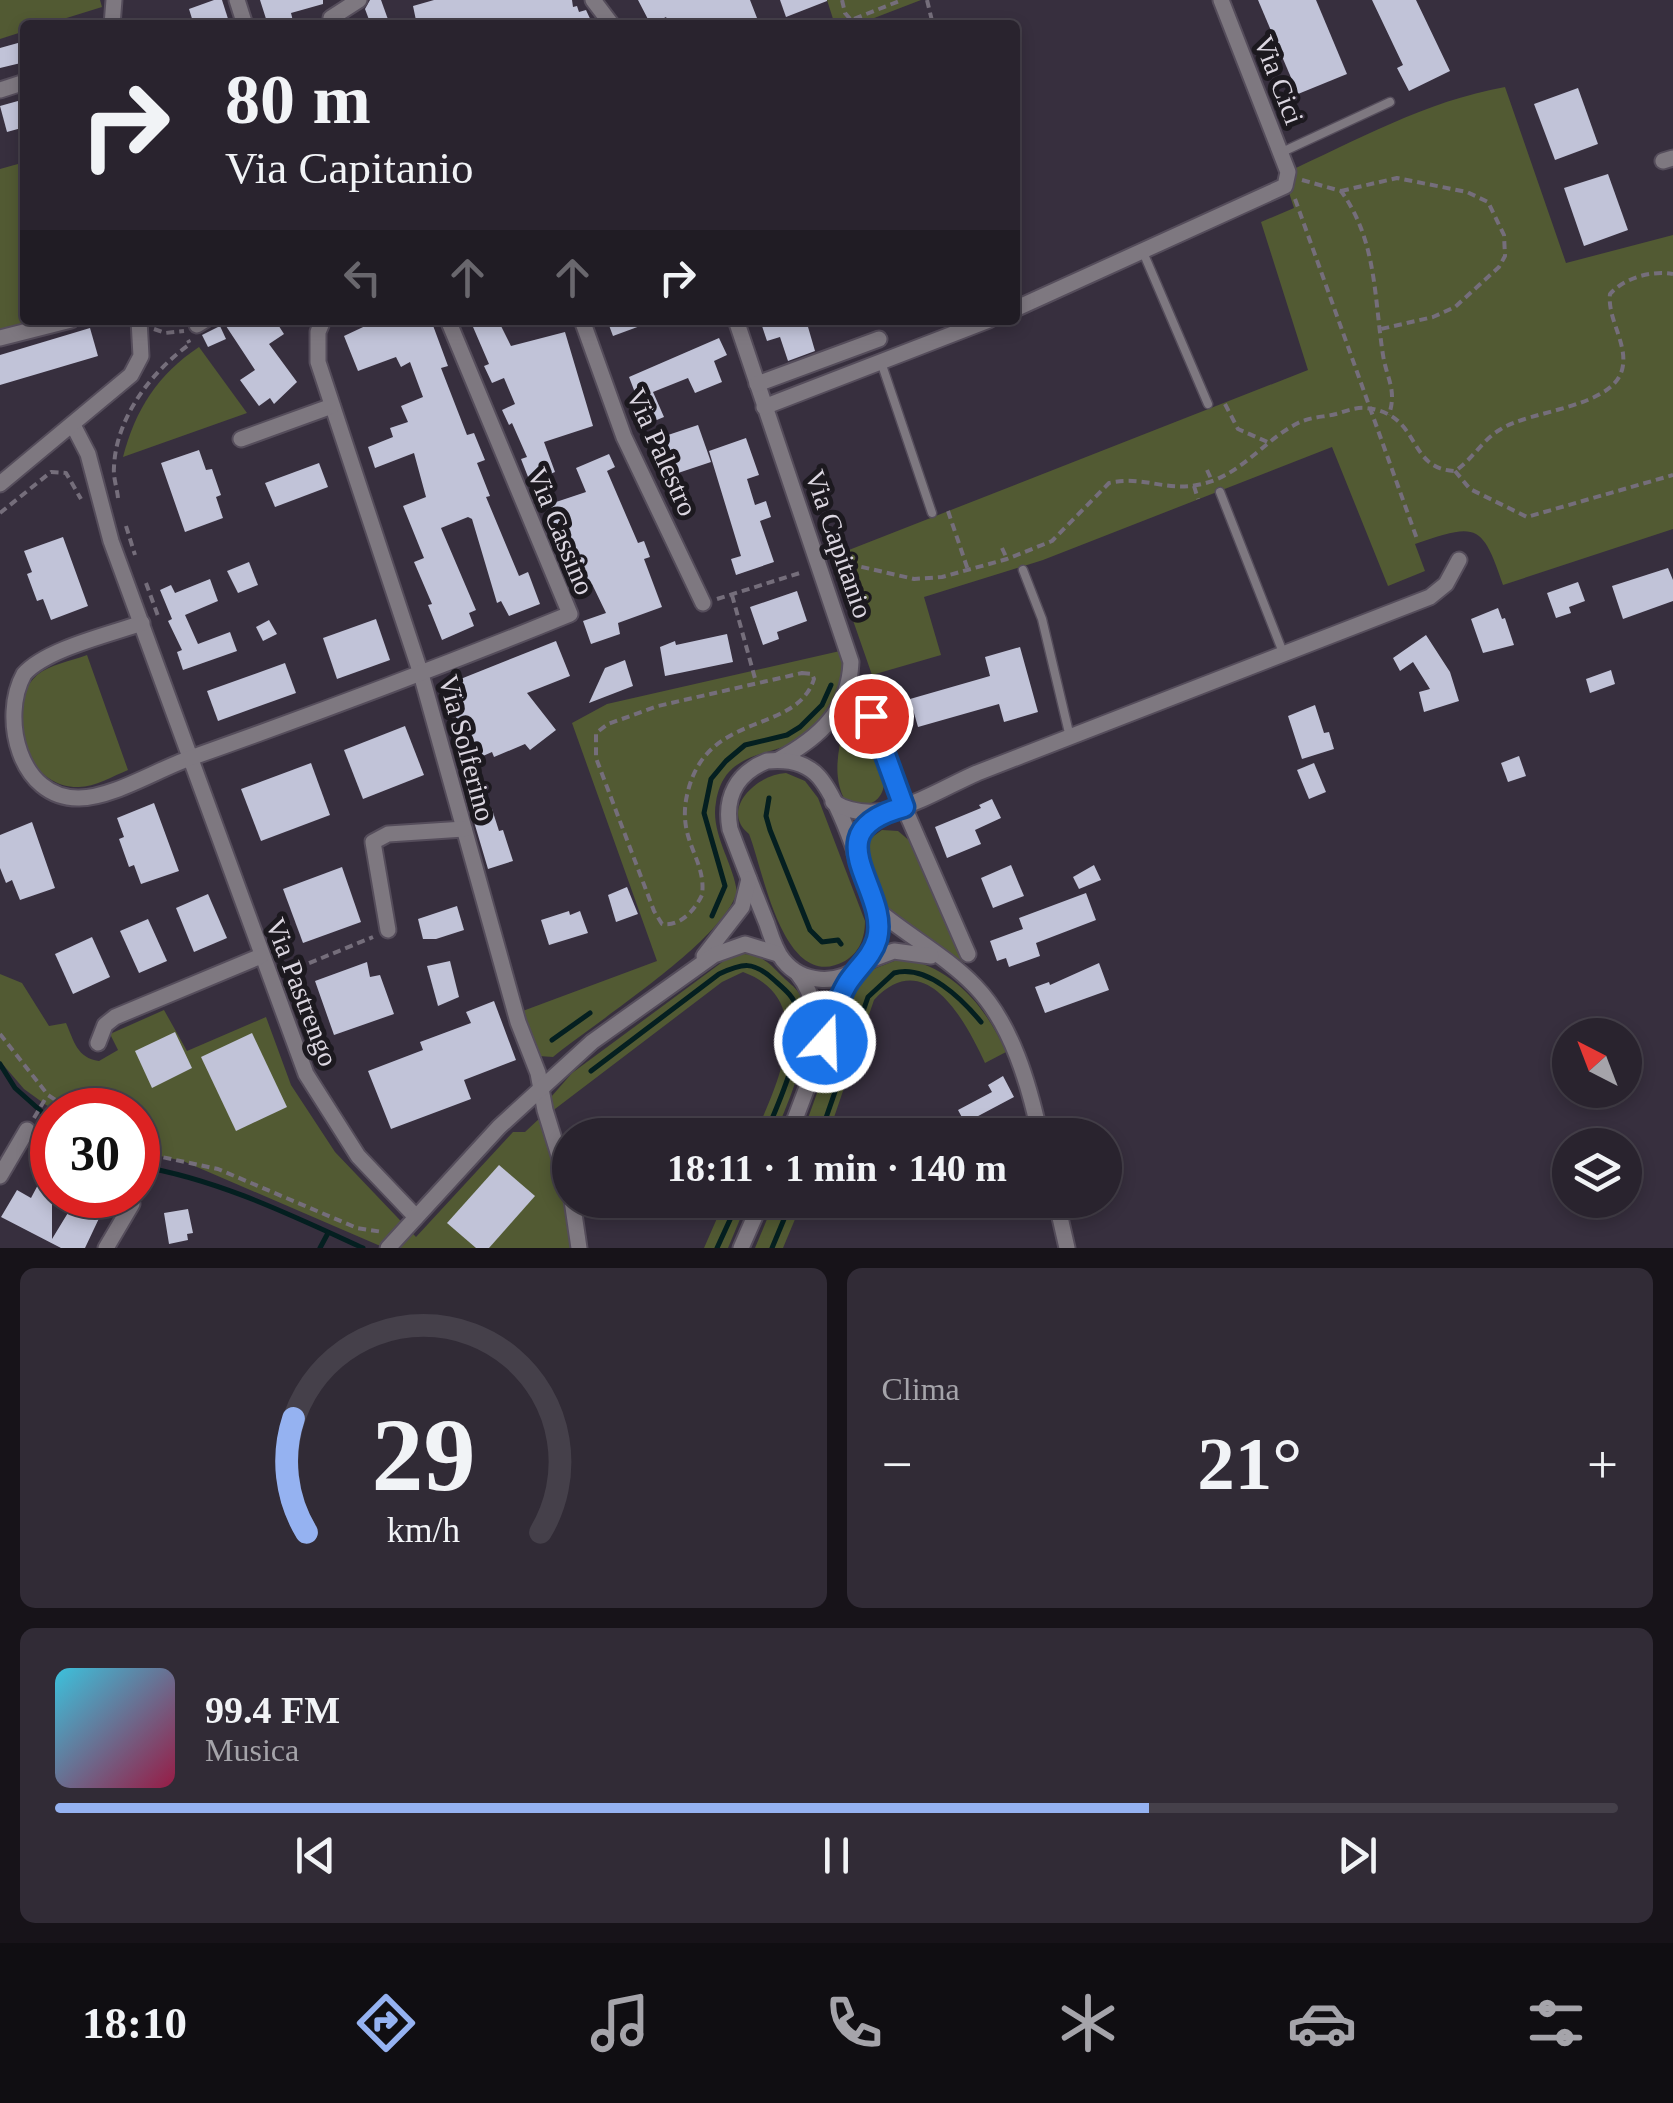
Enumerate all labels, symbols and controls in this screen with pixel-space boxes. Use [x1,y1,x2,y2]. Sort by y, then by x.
street label: Via Cici [1248,31,1310,129]
icon: right [60,60,190,190]
text: 80 m [225,61,371,138]
text: Via Capitanio [225,143,474,193]
icon: left [335,250,390,305]
icon: ahead [440,250,495,305]
icon: ahead [545,250,600,305]
icon: right [650,250,705,305]
street label: Via Palestro [620,384,704,520]
street label: Via Cassino [521,463,601,599]
street label: Via Capitanio [799,466,879,622]
street label: Via Solferino [433,672,501,824]
pin [829,674,914,759]
icon: arrive [844,689,899,744]
street label: Via Pastrengo [260,914,344,1070]
position arrow [773,990,877,1094]
north arrow [1552,1018,1642,1108]
map controls [1552,1018,1642,1218]
speed limit sign: 30 [30,1088,160,1218]
button: layers [1552,1128,1642,1218]
text: 18:11 · 1 min · 140 m [667,1147,1007,1189]
text: Clima [882,1371,960,1407]
text: 29 [371,1397,475,1512]
text: 21° [1197,1422,1302,1505]
text: − [882,1434,913,1495]
text: + [1587,1434,1618,1495]
text: km/h [387,1510,460,1550]
text: 99.4 FM [205,1689,340,1731]
text: Musica [205,1732,299,1768]
icon: previous [288,1828,343,1883]
icon: pause [809,1828,864,1883]
icon: next [1330,1828,1385,1883]
icon: directions [351,1988,421,2058]
icon: music [585,1988,655,2058]
icon: phone [819,1988,889,2058]
icon: climate [1053,1988,1123,2058]
icon: car [1287,1988,1357,2058]
icon: filters [1521,1988,1591,2058]
text: 18:10 [82,1998,187,2048]

